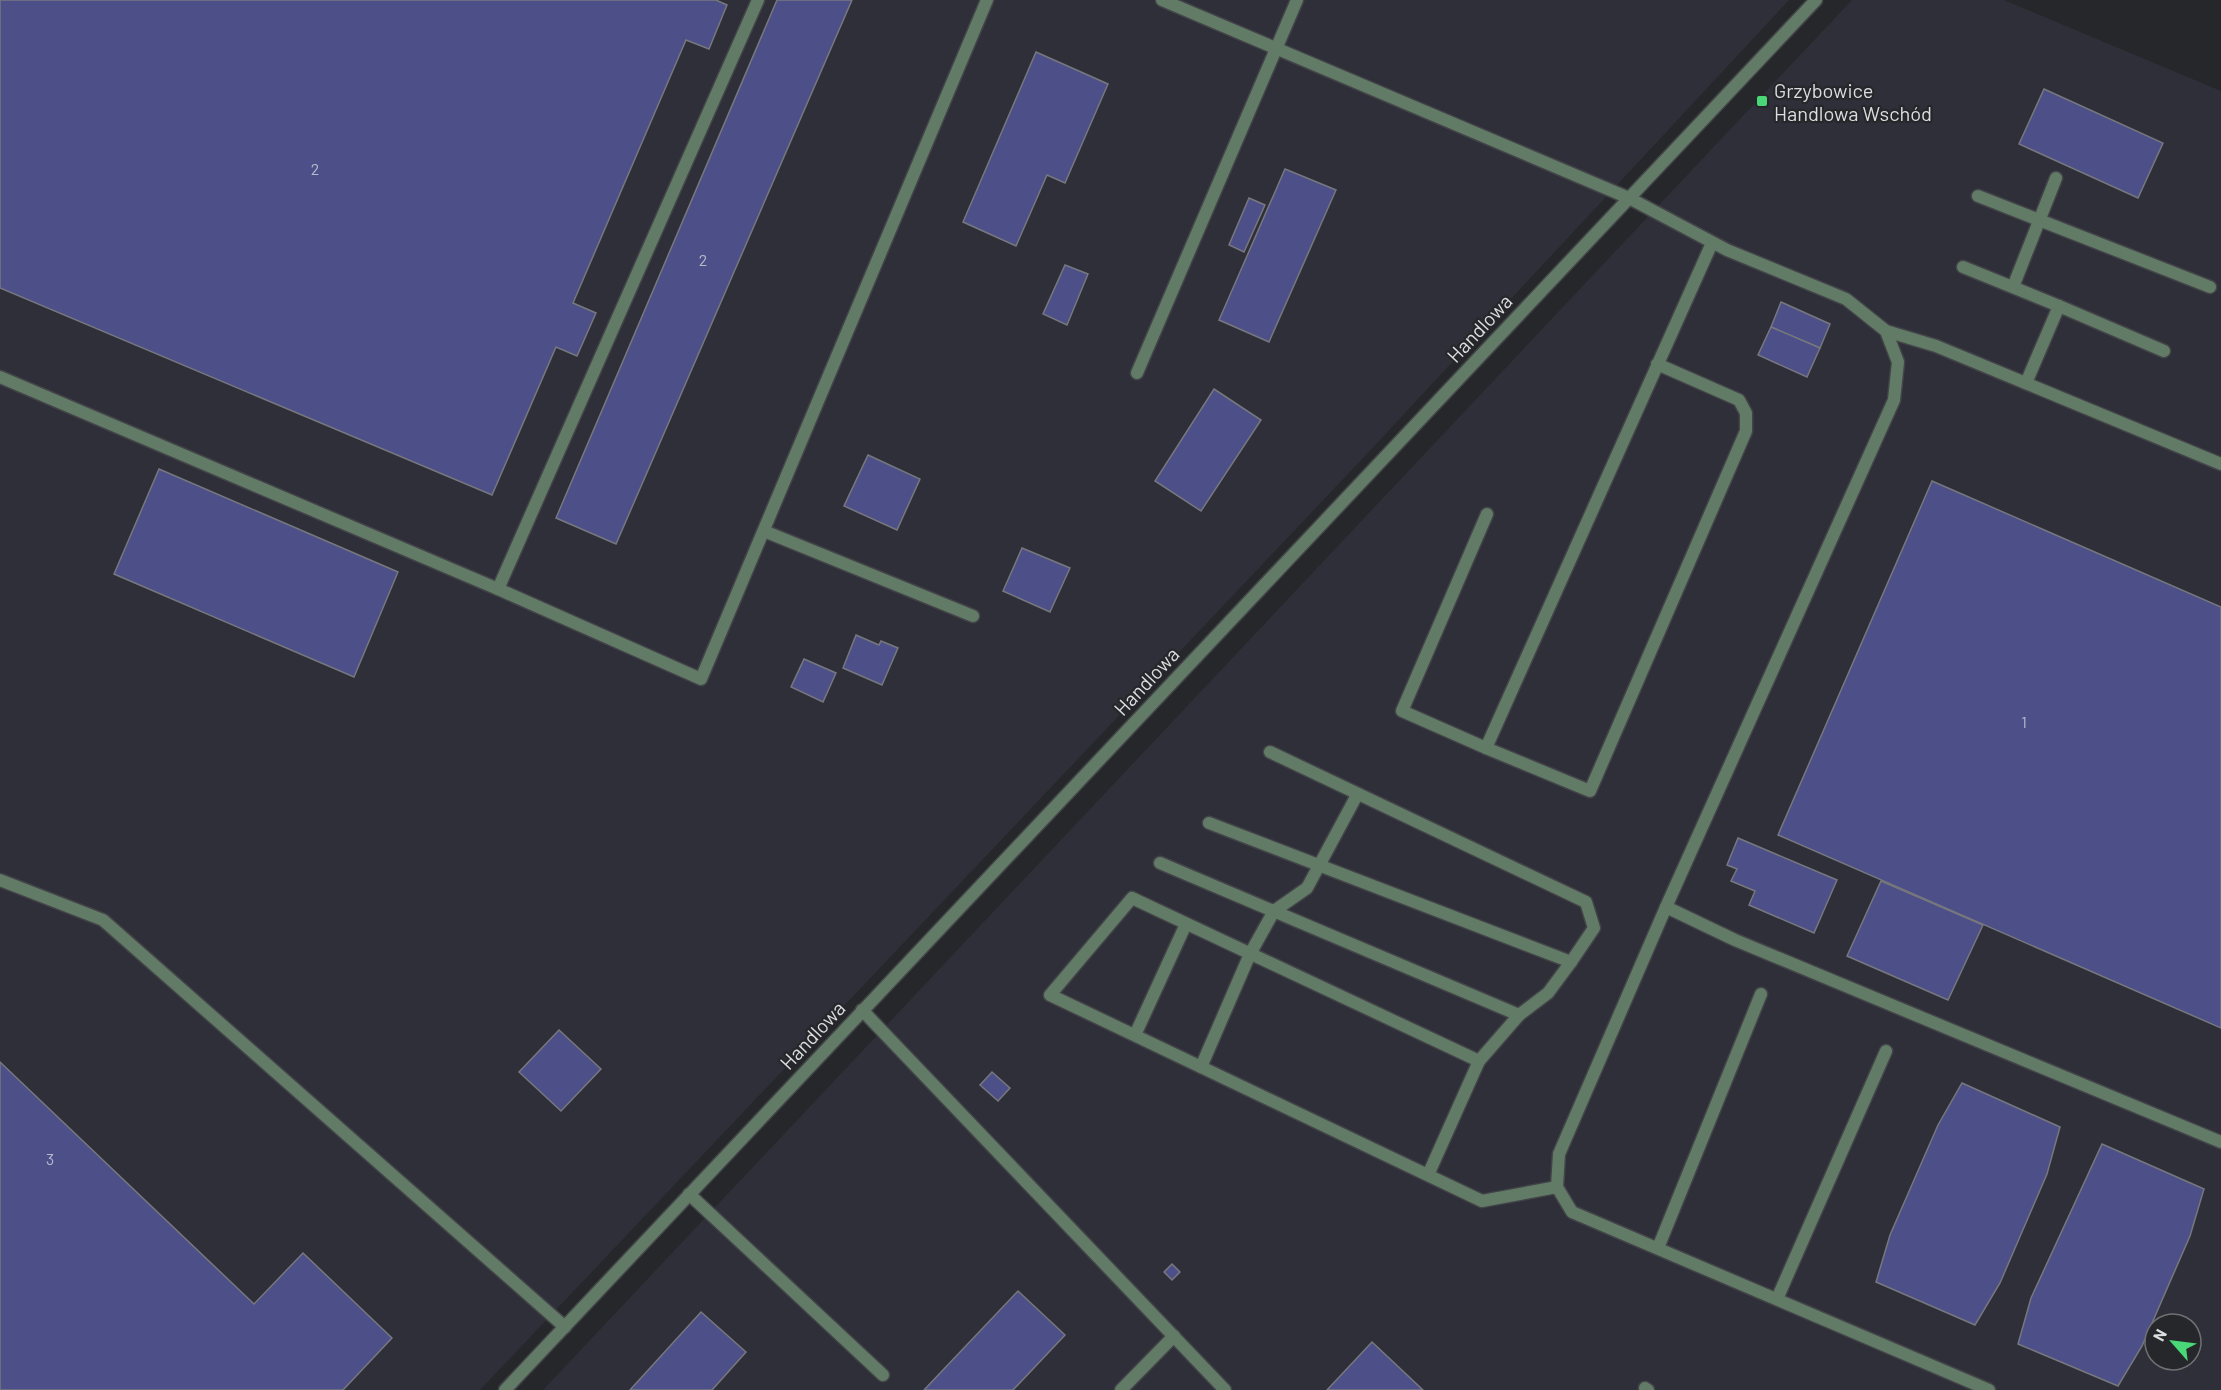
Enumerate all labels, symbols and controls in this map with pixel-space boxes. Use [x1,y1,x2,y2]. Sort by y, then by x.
place label: Grzybowice Handlowa Wschód [1774,78,1932,125]
marker: Grzybowice Handlowa Wschód [1755,94,1769,108]
house number: 2 [311,159,319,178]
house number: 2 [699,250,707,269]
street label: Handlowa [1441,289,1517,367]
street label: Handlowa [1108,642,1184,720]
house number: 1 [2021,712,2027,731]
street label: Handlowa [774,996,850,1074]
house number: 3 [46,1149,54,1168]
north arrow [2143,1312,2203,1372]
text: N [2148,1326,2170,1344]

